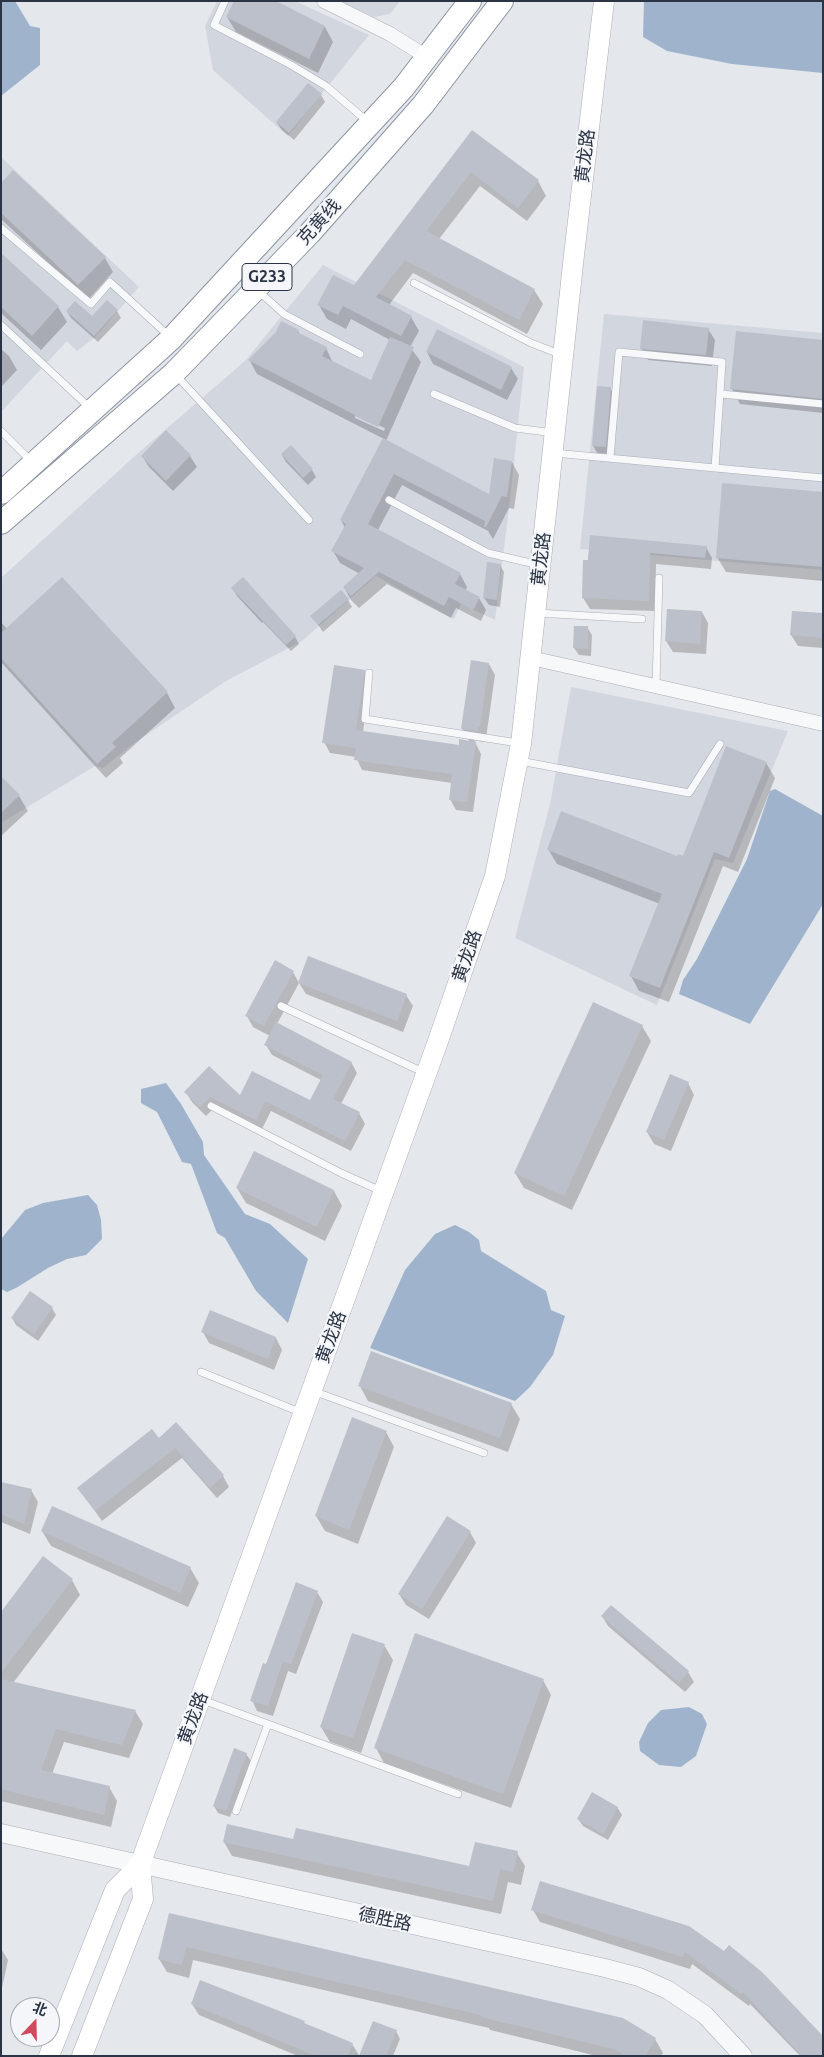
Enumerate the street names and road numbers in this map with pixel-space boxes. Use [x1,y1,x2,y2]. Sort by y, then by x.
street label: 黄龙路 [571,128,599,184]
street label: 克黄线 [293,195,345,249]
road number: G233 [242,264,292,290]
street label: 黄龙路 [527,531,555,587]
street label: 黄龙路 [448,927,486,985]
street label: 黄龙路 [312,1308,350,1366]
street label: 黄龙路 [174,1689,212,1747]
street label: 德胜路 [356,1903,414,1935]

